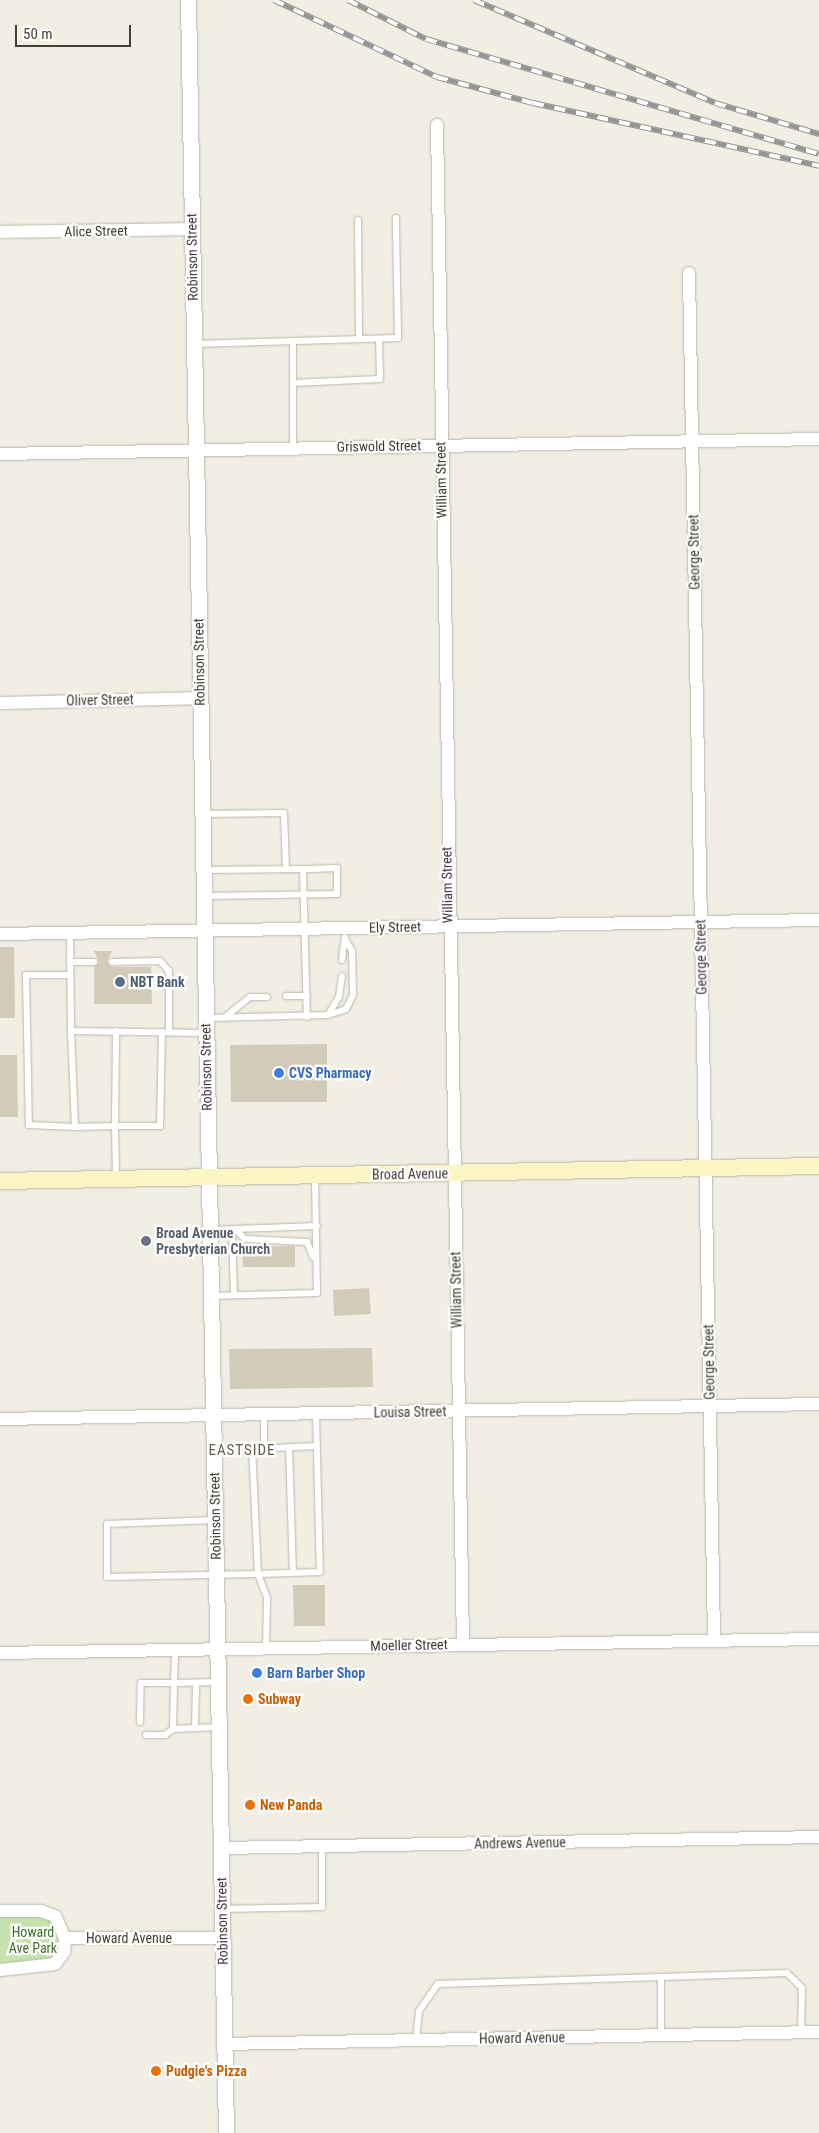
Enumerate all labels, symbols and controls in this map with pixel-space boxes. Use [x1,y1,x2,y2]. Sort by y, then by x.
scale bar [18,15,134,47]
text: 50 m [23,25,53,43]
street label: Robinson Street [183,213,201,301]
street label: Alice Street [64,222,128,240]
street label: Griswold Street [337,437,421,455]
street label: William Street [432,441,450,519]
street label: George Street [685,514,703,590]
street label: Robinson Street [190,618,208,706]
street label: Oliver Street [66,691,134,709]
street label: William Street [438,846,456,924]
street label: Ely Street [369,918,421,936]
street label: George Street [692,919,710,995]
place label: NBT Bank [130,974,185,990]
marker: NBT Bank [114,976,126,988]
street label: Robinson Street [197,1023,215,1111]
place label: CVS Pharmacy [289,1065,372,1081]
marker: CVS Pharmacy [273,1067,285,1079]
street label: Broad Avenue [372,1165,448,1183]
place label: Broad Avenue Presbyterian Church [156,1225,270,1258]
marker: Broad Avenue Presbyterian Church [140,1235,152,1247]
street label: William Street [447,1251,465,1329]
street label: George Street [700,1324,718,1400]
street label: Louisa Street [373,1403,447,1421]
district label: EASTSIDE [207,1442,277,1460]
street label: Robinson Street [206,1472,224,1560]
street label: Moeller Street [370,1636,448,1654]
place label: Barn Barber Shop [267,1665,365,1681]
marker: Barn Barber Shop [251,1667,263,1679]
place label: Subway [258,1691,301,1707]
marker: Subway [242,1693,254,1705]
place label: New Panda [260,1797,322,1813]
marker: New Panda [244,1799,256,1811]
street label: Andrews Avenue [474,1834,566,1852]
street label: Robinson Street [213,1877,231,1965]
park label: Howard Ave Park [9,1924,57,1956]
street label: Howard Avenue [86,1930,172,1946]
street label: Howard Avenue [479,2029,565,2047]
place label: Pudgie's Pizza [166,2063,247,2079]
marker: Pudgie's Pizza [150,2065,162,2077]

